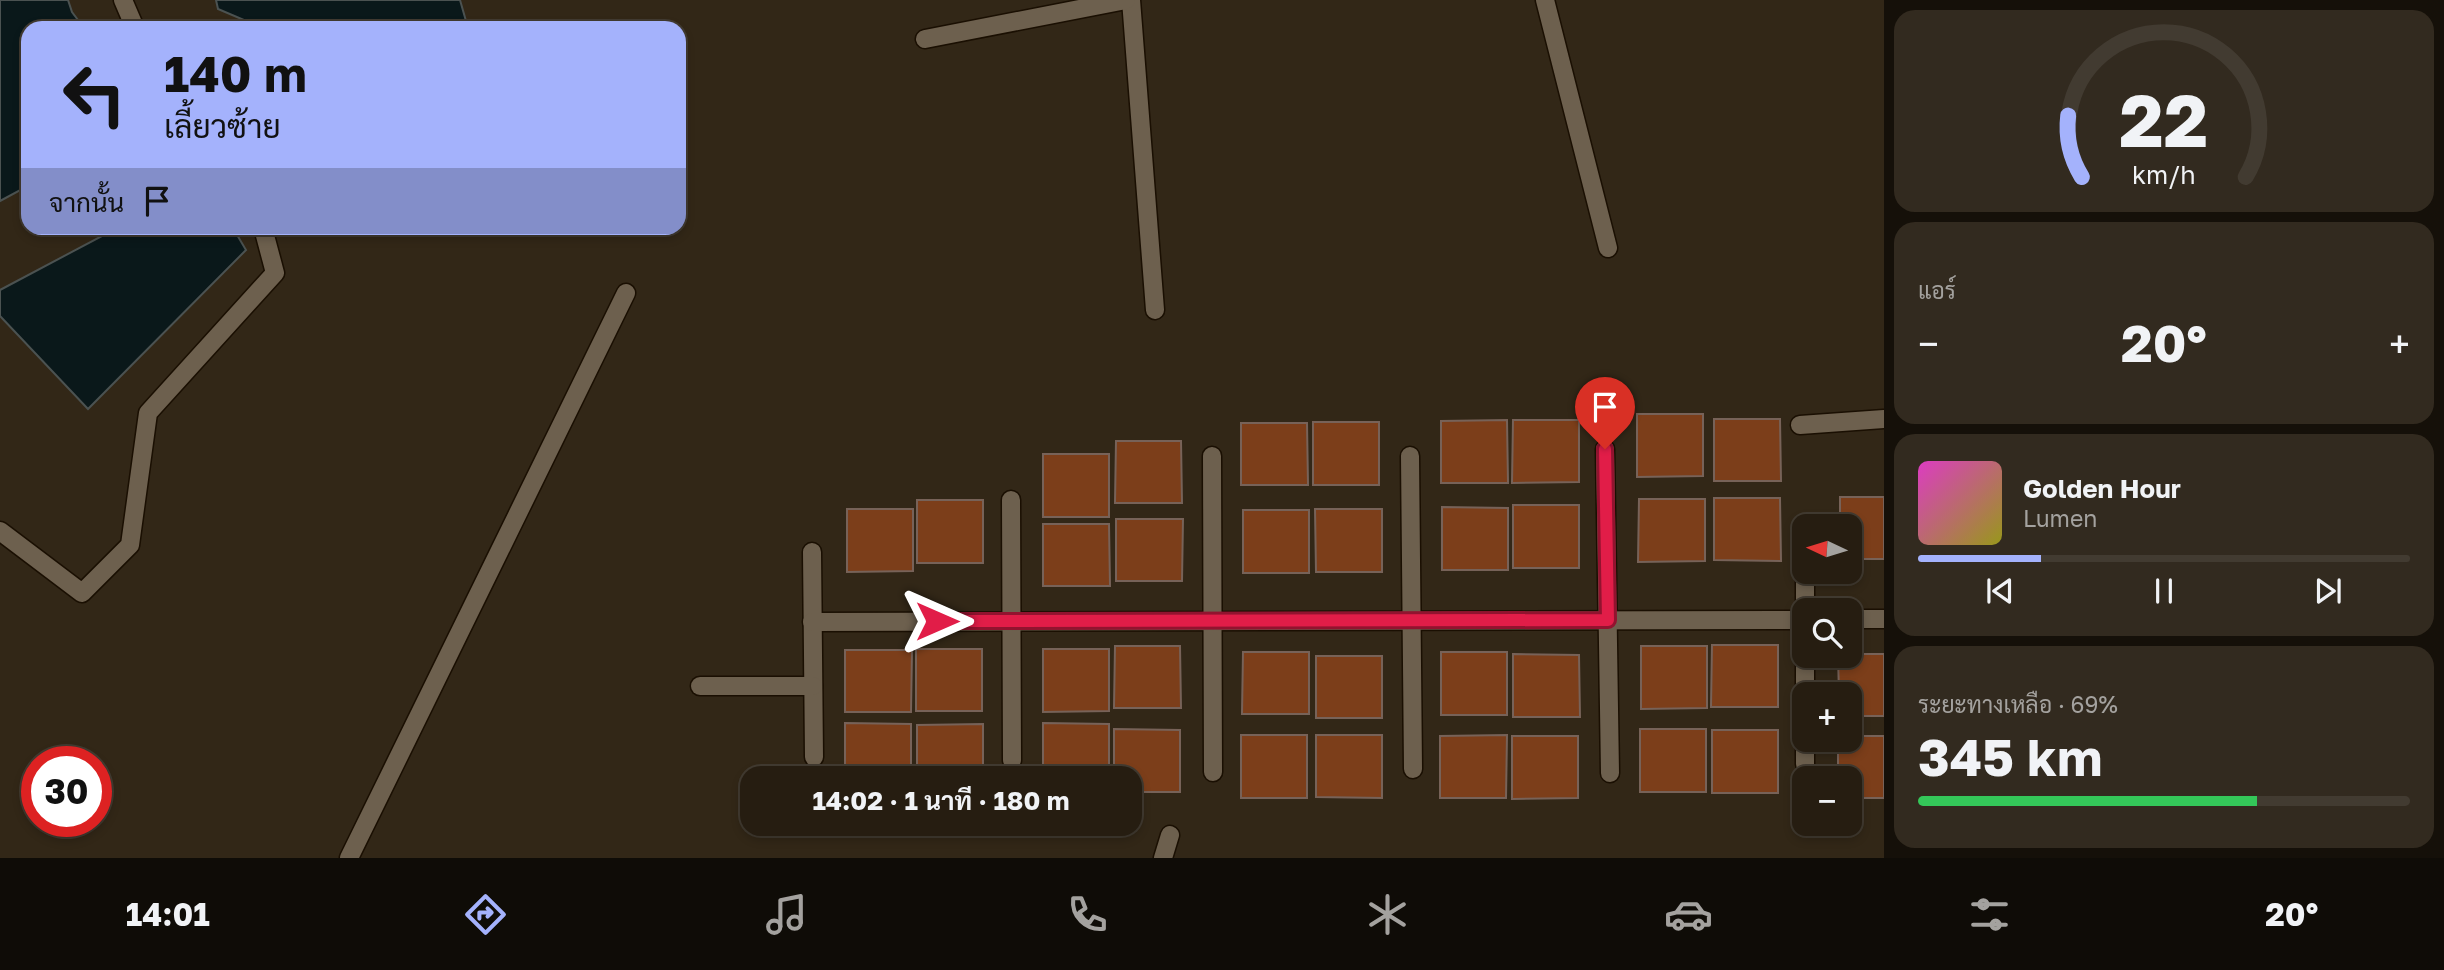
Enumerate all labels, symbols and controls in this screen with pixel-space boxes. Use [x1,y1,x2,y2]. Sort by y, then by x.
text: 140 m [164,44,307,103]
icon: left [49,49,140,140]
text: 22 [2120,76,2208,163]
text: เลี้ยวซ้าย [164,107,281,145]
text: km/h [2132,159,2196,190]
icon: arrive [138,182,176,220]
text: จากนั้น [49,187,124,218]
text: แอร์ [1918,276,1956,304]
text: 20° [2121,311,2207,373]
text: − [1918,321,1939,366]
text: + [2389,321,2410,366]
pin [1575,377,1635,449]
icon: arrive [1586,388,1624,426]
text: Golden Hour [2023,473,2181,504]
text: Lumen [2023,504,2097,532]
north arrow [1792,514,1862,584]
map controls [1792,514,1862,836]
icon: previous [1981,572,2019,610]
icon: pause [2145,572,2183,610]
icon: next [2309,572,2347,610]
position arrow [900,584,974,658]
button: search [1792,598,1862,668]
button: + [1792,682,1862,752]
text: ระยะทางเหลือ · 69% [1918,690,2118,718]
text: 345 km [1918,725,2103,787]
speed limit sign: 30 [21,746,112,837]
button: − [1792,766,1862,836]
text: 14:02 · 1 นาที · 180 m [812,785,1070,816]
icon: directions [461,890,510,939]
icon: music [762,890,811,939]
icon: phone [1063,890,1112,939]
icon: climate [1363,890,1412,939]
icon: car [1664,890,1713,939]
icon: filters [1965,890,2014,939]
text: 14:01 [126,895,210,933]
text: 20° [2265,895,2318,933]

